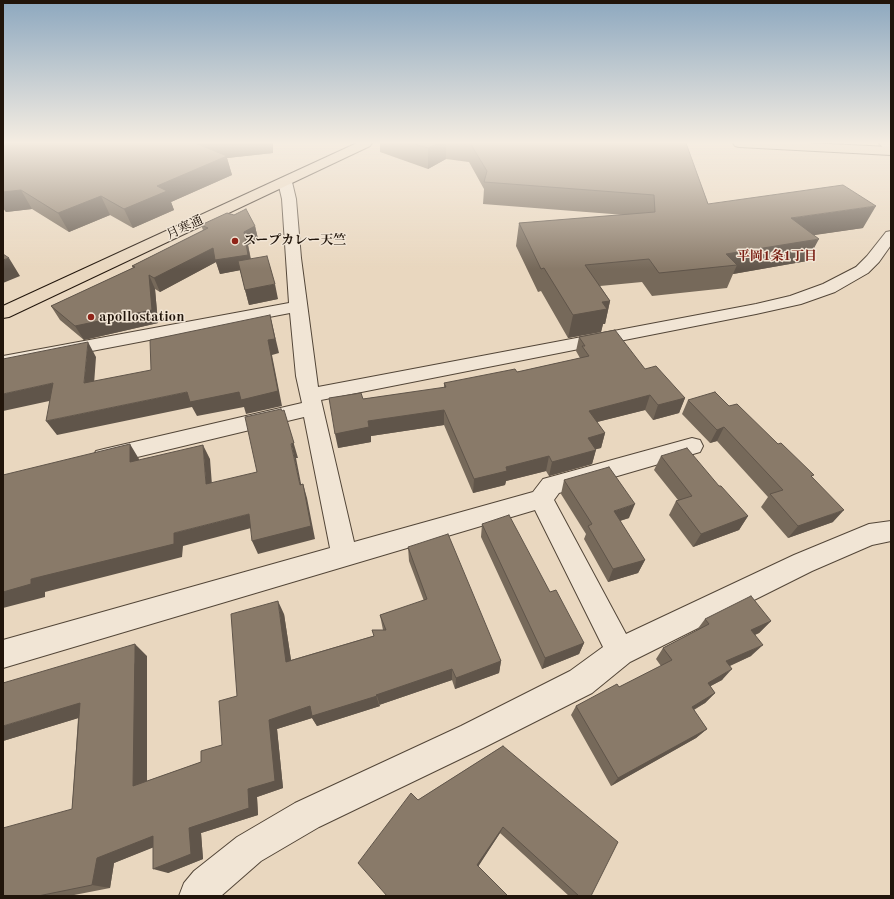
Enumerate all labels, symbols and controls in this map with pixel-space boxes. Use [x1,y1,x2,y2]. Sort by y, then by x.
street label: 月寒通 [164,213,206,243]
place label: スープカレー天竺 [243,233,346,249]
marker: スープカレー天竺 [230,236,240,246]
district label: 平岡1条1丁目 [737,249,817,265]
place label: apollostation [99,308,184,326]
marker: apollostation [86,312,96,322]

